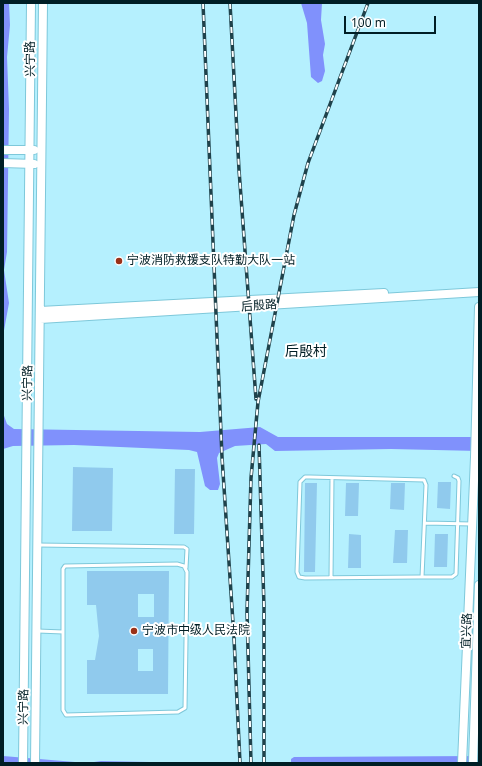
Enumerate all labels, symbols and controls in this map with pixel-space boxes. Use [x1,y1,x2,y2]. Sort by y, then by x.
scale bar [346,8,438,34]
text: 100 m [351,14,386,31]
street label: 兴宁路 [24,41,38,77]
place label: 宁波消防救援支队特勤大队一站 [127,254,295,268]
marker: 宁波消防救援支队特勤大队一站 [114,256,124,266]
street label: 后殷路 [241,298,277,314]
district label: 后殷村 [285,344,327,360]
street label: 兴宁路 [20,365,36,401]
street label: 宜兴路 [459,613,475,649]
place label: 宁波市中级人民法院 [142,624,250,638]
marker: 宁波市中级人民法院 [129,626,139,636]
street label: 兴宁路 [16,689,32,725]

